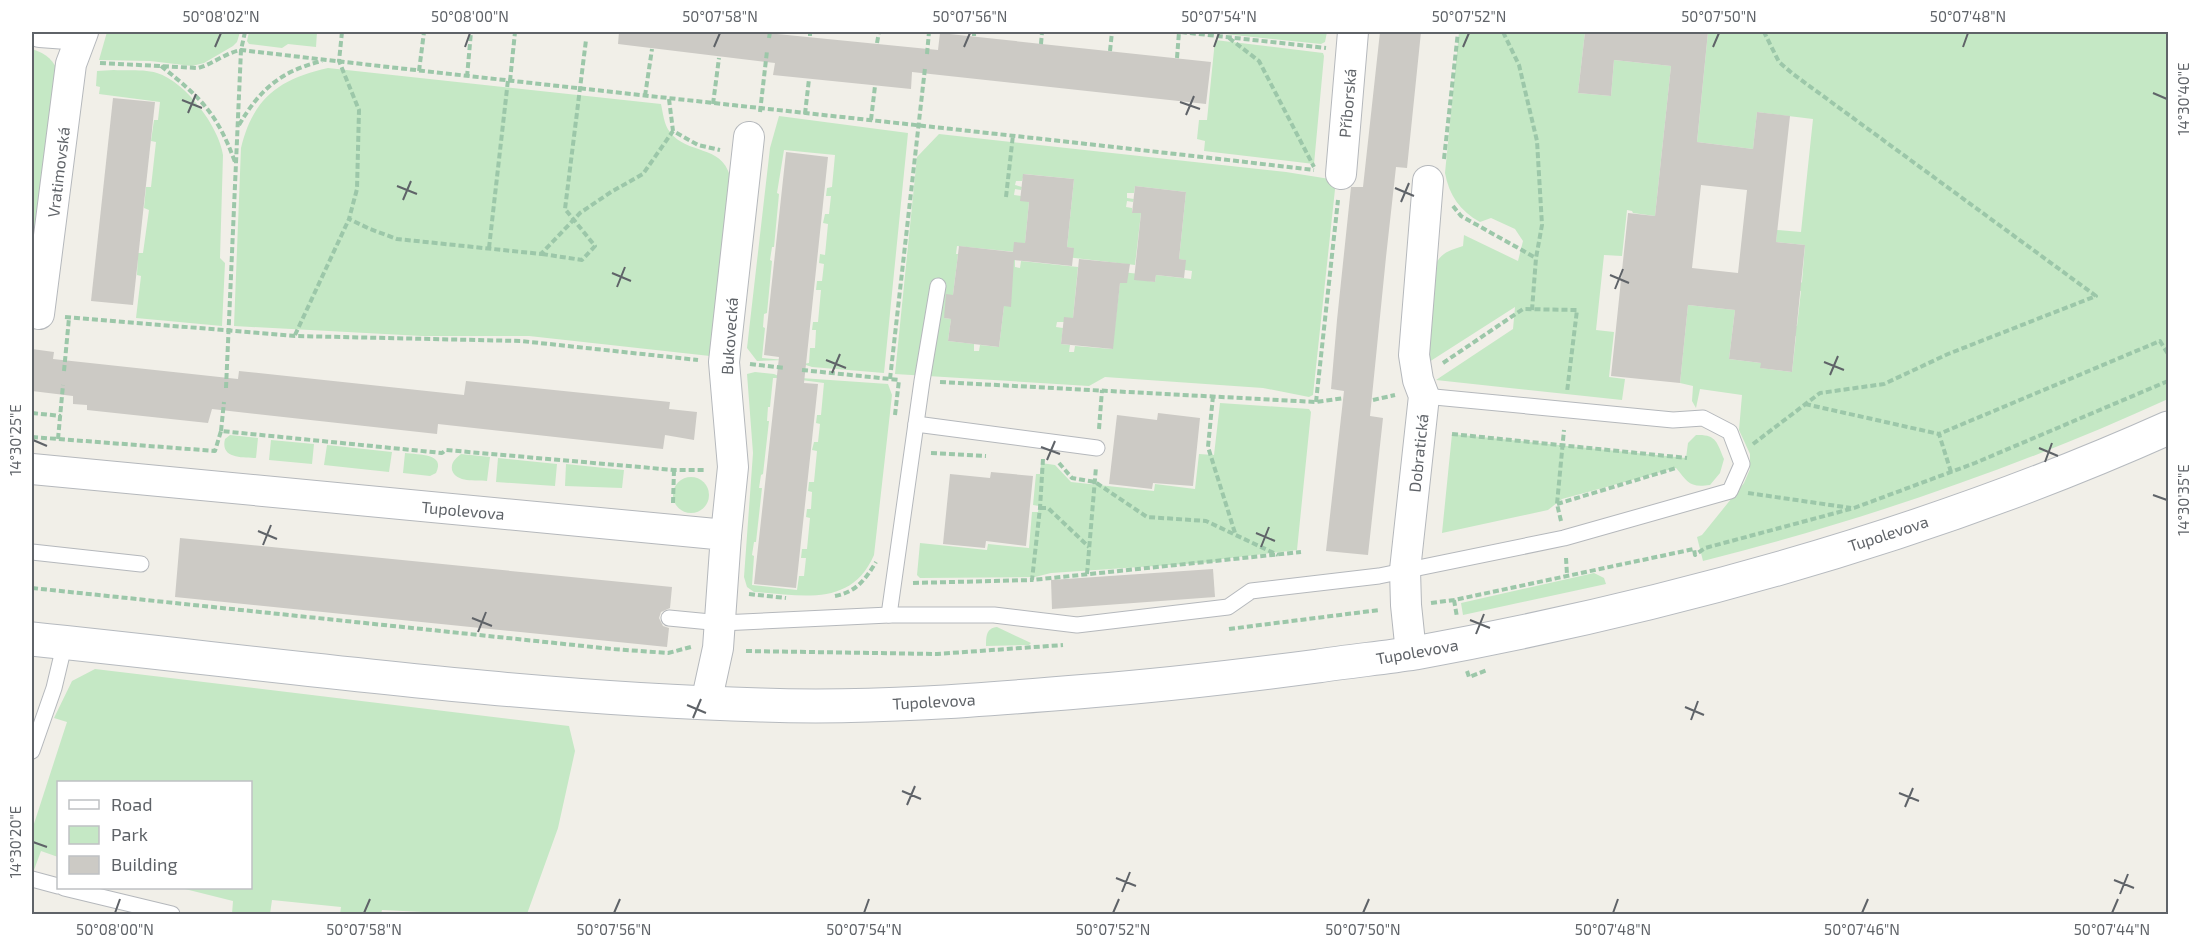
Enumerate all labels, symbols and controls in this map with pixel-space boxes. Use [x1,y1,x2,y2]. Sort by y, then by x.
text: 50°08'02"N [182,7,260,25]
text: 50°08'00"N [431,7,509,25]
text: 50°07'58"N [682,7,758,25]
text: 50°07'56"N [933,7,1007,25]
text: 50°07'54"N [1181,7,1257,25]
text: 50°07'52"N [1432,7,1506,25]
text: 50°07'50"N [1681,7,1757,25]
text: 50°07'48"N [1930,7,2006,25]
text: 14°30'40"E [2174,63,2192,135]
street label: Příborská [1335,68,1359,138]
street label: Vratimovská [43,126,73,218]
street label: Bukovecká [717,297,741,375]
text: 14°30'25"E [6,404,24,476]
street label: Dobratická [1404,413,1432,493]
text: 14°30'35"E [2174,464,2192,536]
street label: Tupolevova [421,497,505,523]
street label: Tupolevova [1845,511,1931,555]
street label: Tupolevova [1374,634,1460,668]
street label: Tupolevova [892,689,976,713]
legend [57,781,252,889]
text: Road [111,793,152,815]
text: 14°30'20"E [6,806,24,878]
text: Park [111,823,148,845]
text: Building [111,853,178,875]
text: 50°08'00"N [76,920,154,938]
text: 50°07'58"N [326,920,402,938]
text: 50°07'56"N [577,920,651,938]
text: 50°07'54"N [826,920,902,938]
text: 50°07'52"N [1076,920,1150,938]
text: 50°07'50"N [1325,920,1401,938]
text: 50°07'48"N [1575,920,1651,938]
text: 50°07'46"N [1824,920,1900,938]
text: 50°07'44"N [2074,920,2150,938]

